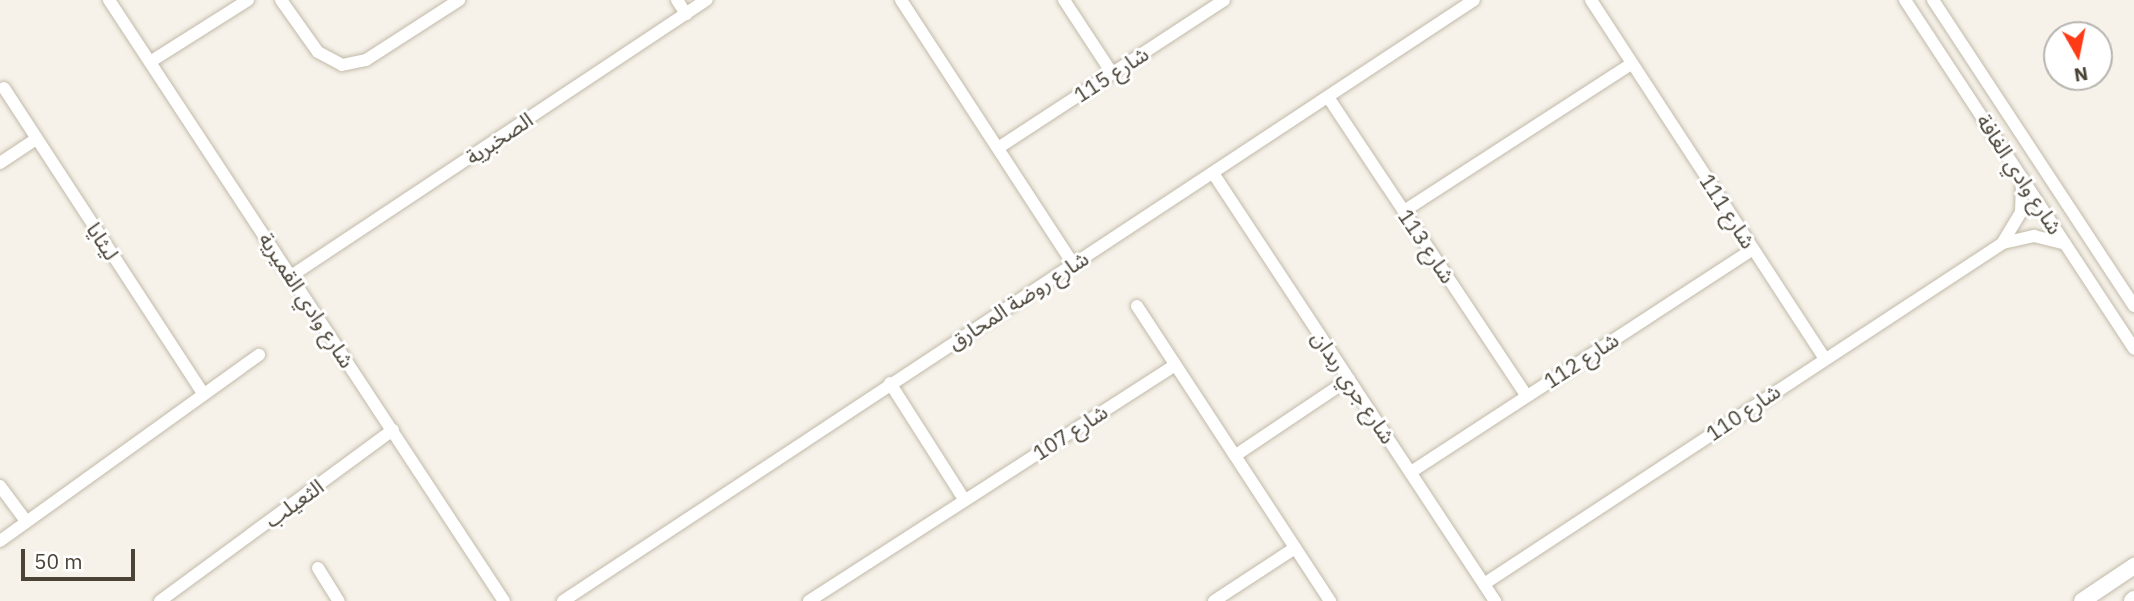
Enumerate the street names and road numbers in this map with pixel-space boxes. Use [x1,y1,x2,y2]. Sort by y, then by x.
street label: شارع 115 [1069,41,1153,107]
street label: الصخبرية [461,107,537,169]
street label: شارع وادي الغافة [1972,109,2068,239]
street label: شارع 111 [1695,169,1761,253]
street label: شارع 113 [1393,204,1461,288]
street label: ليثايا [82,218,124,264]
street label: شارع وادي القميرية [254,228,360,372]
street label: شارع روضة المحارق [943,245,1093,355]
street label: شارع جري ربدان [1307,326,1401,448]
street label: شارع 112 [1539,327,1623,393]
street label: شارع 110 [1701,378,1785,446]
street label: شارع 107 [1028,399,1112,465]
street label: الثعيلب [260,473,328,533]

